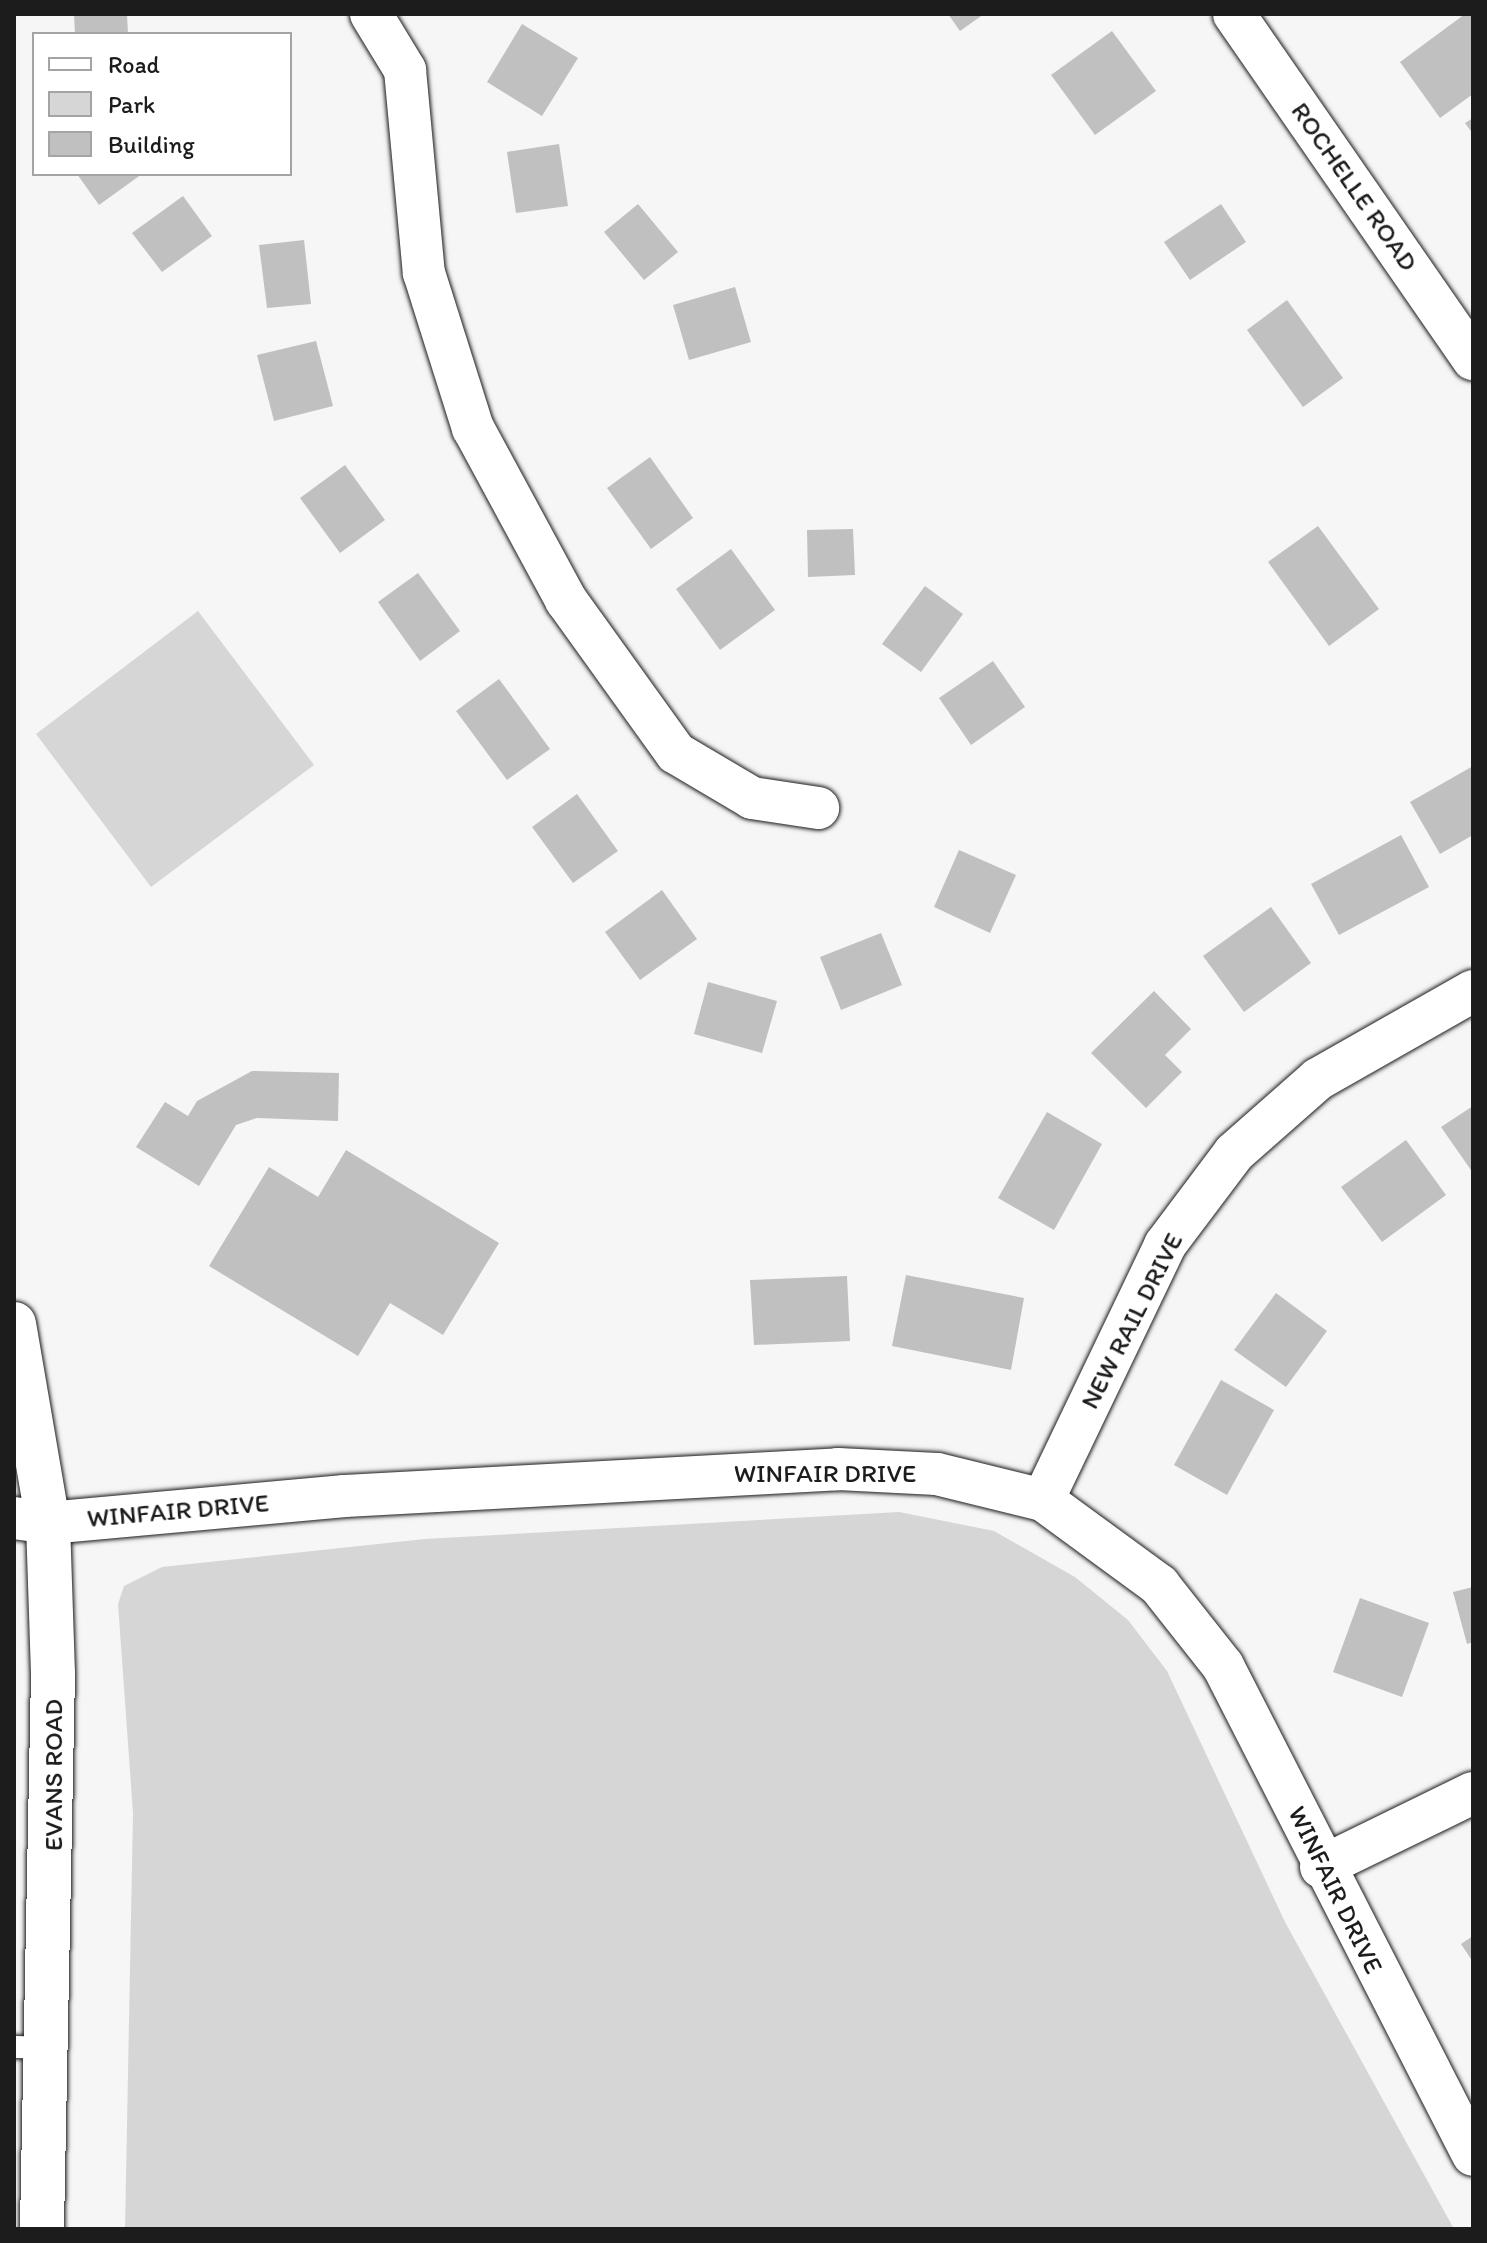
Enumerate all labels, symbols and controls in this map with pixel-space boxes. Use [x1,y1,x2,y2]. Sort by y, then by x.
legend [32,32,292,176]
text: Road [108,50,160,79]
text: Park [108,90,155,119]
street label: ROCHELLE ROAD [1284,97,1424,277]
text: Building [108,130,195,159]
street label: NEW RAIL DRIVE [1075,1229,1189,1413]
street label: WINFAIR DRIVE [733,1458,917,1490]
street label: WINFAIR DRIVE [85,1487,271,1535]
street label: EVANS ROAD [38,1699,70,1851]
street label: WINFAIR DRIVE [1281,1801,1389,1979]

